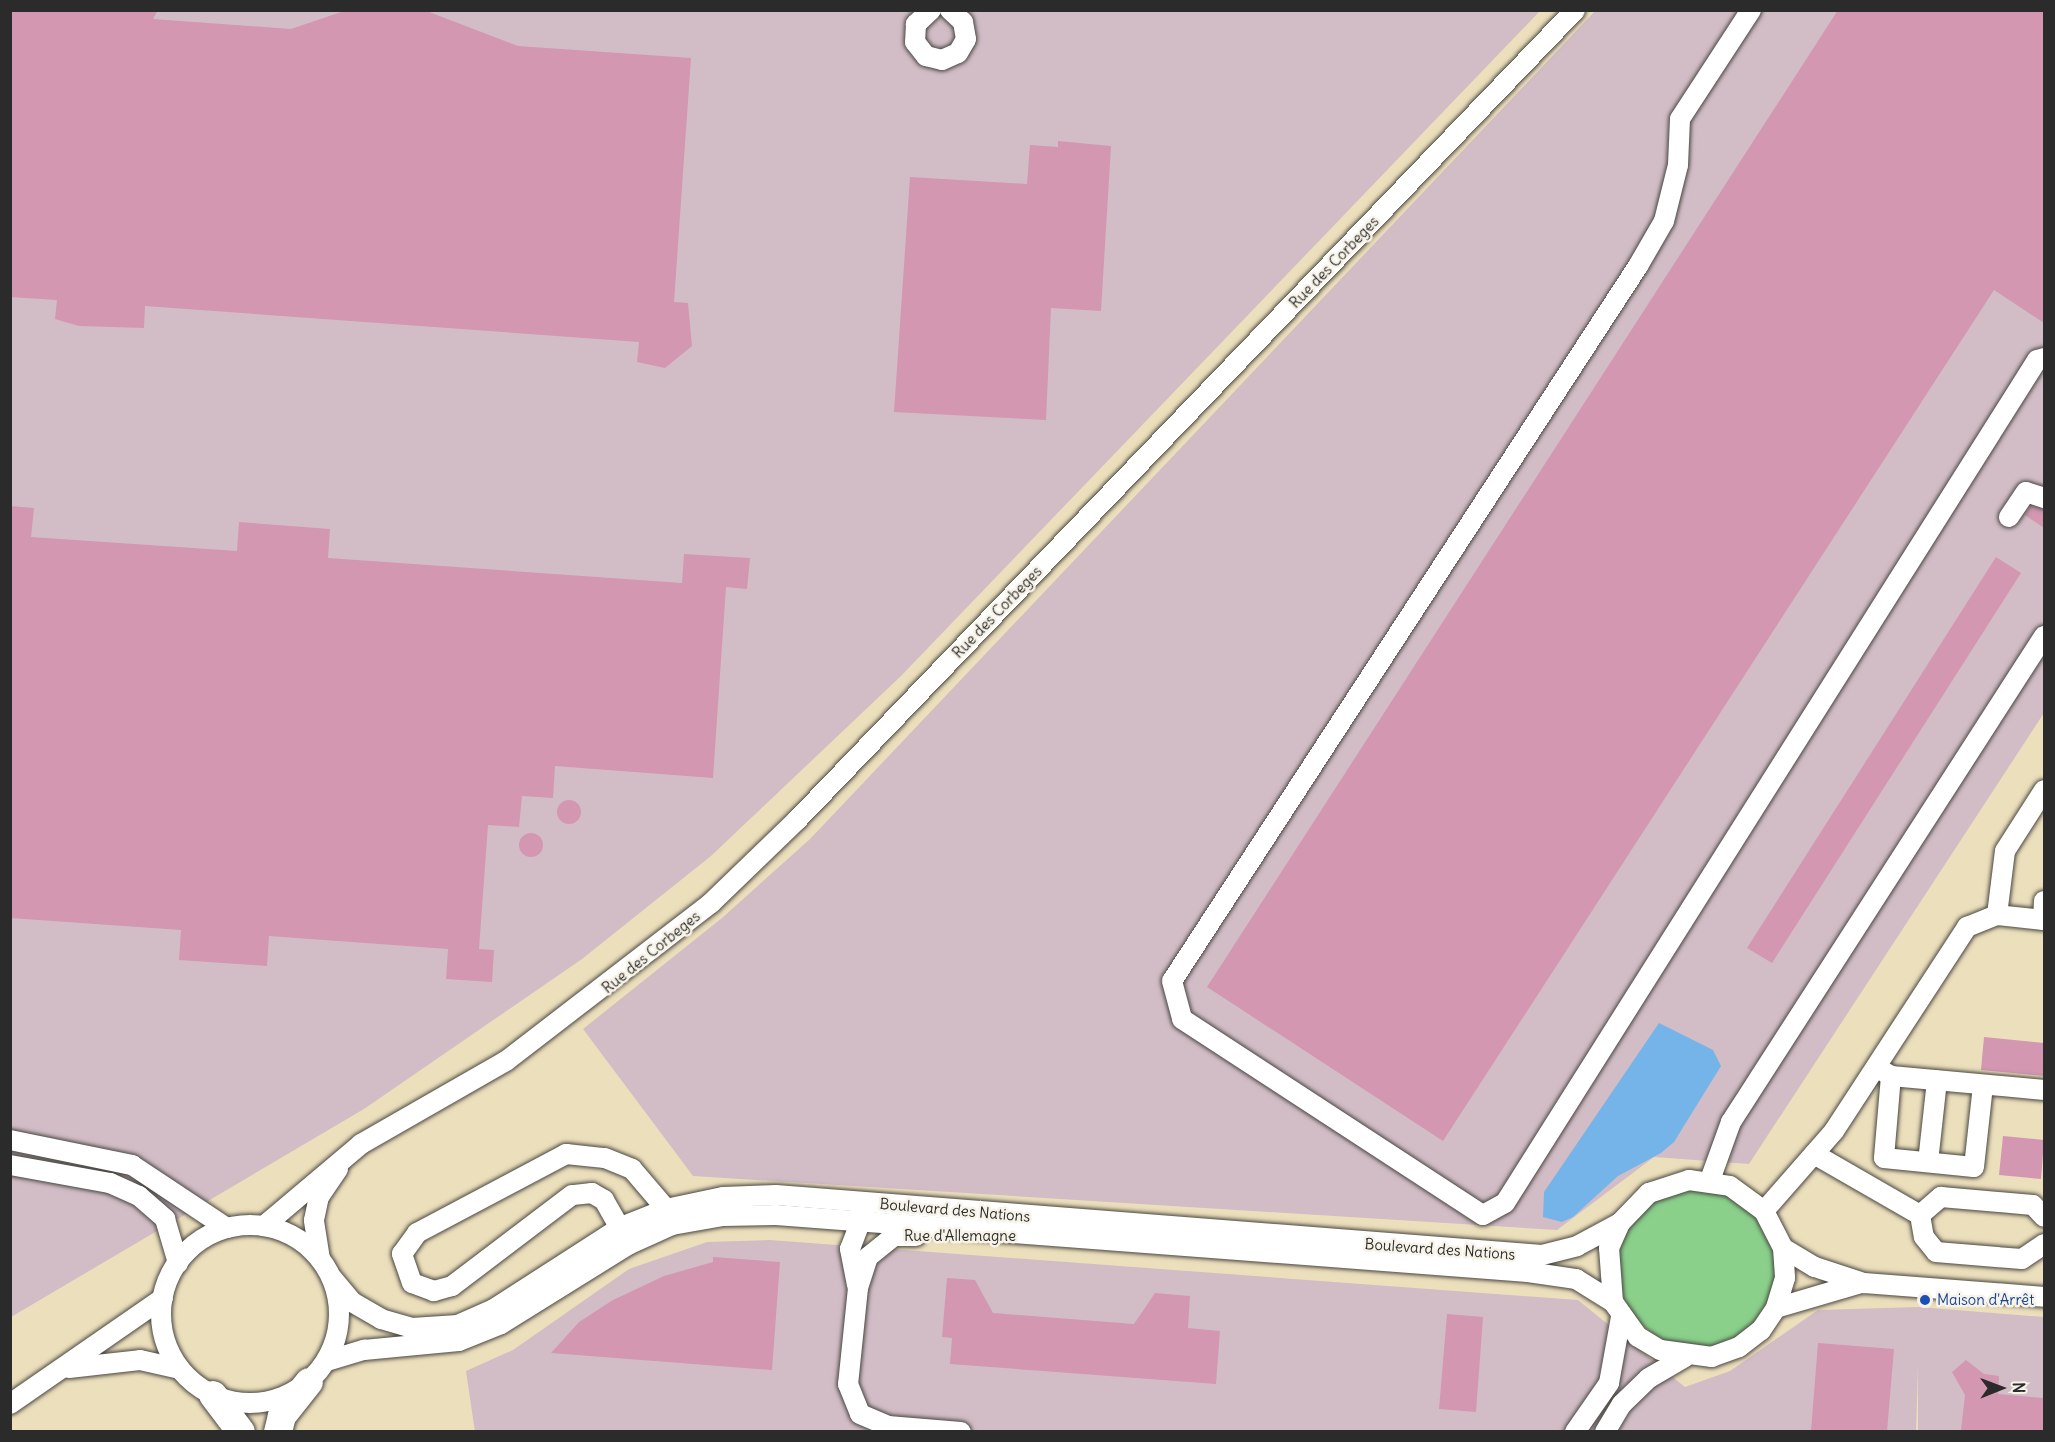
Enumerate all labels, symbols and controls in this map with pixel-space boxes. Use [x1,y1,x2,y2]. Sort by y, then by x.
street label: Rue des Corbeges [1286,212,1382,312]
street label: Rue des Corbeges [949,562,1045,662]
street label: Rue des Corbeges [598,907,704,997]
street label: Boulevard des Nations [879,1194,1031,1226]
street label: Rue d'Allemagne [904,1227,1016,1245]
street label: Boulevard des Nations [1364,1235,1516,1263]
place label: Maison d'Arrêt [1937,1291,2034,1309]
marker: Maison d'Arrêt [1918,1293,1932,1307]
north arrow [1971,1358,2031,1418]
text: N [2009,1382,2029,1393]

